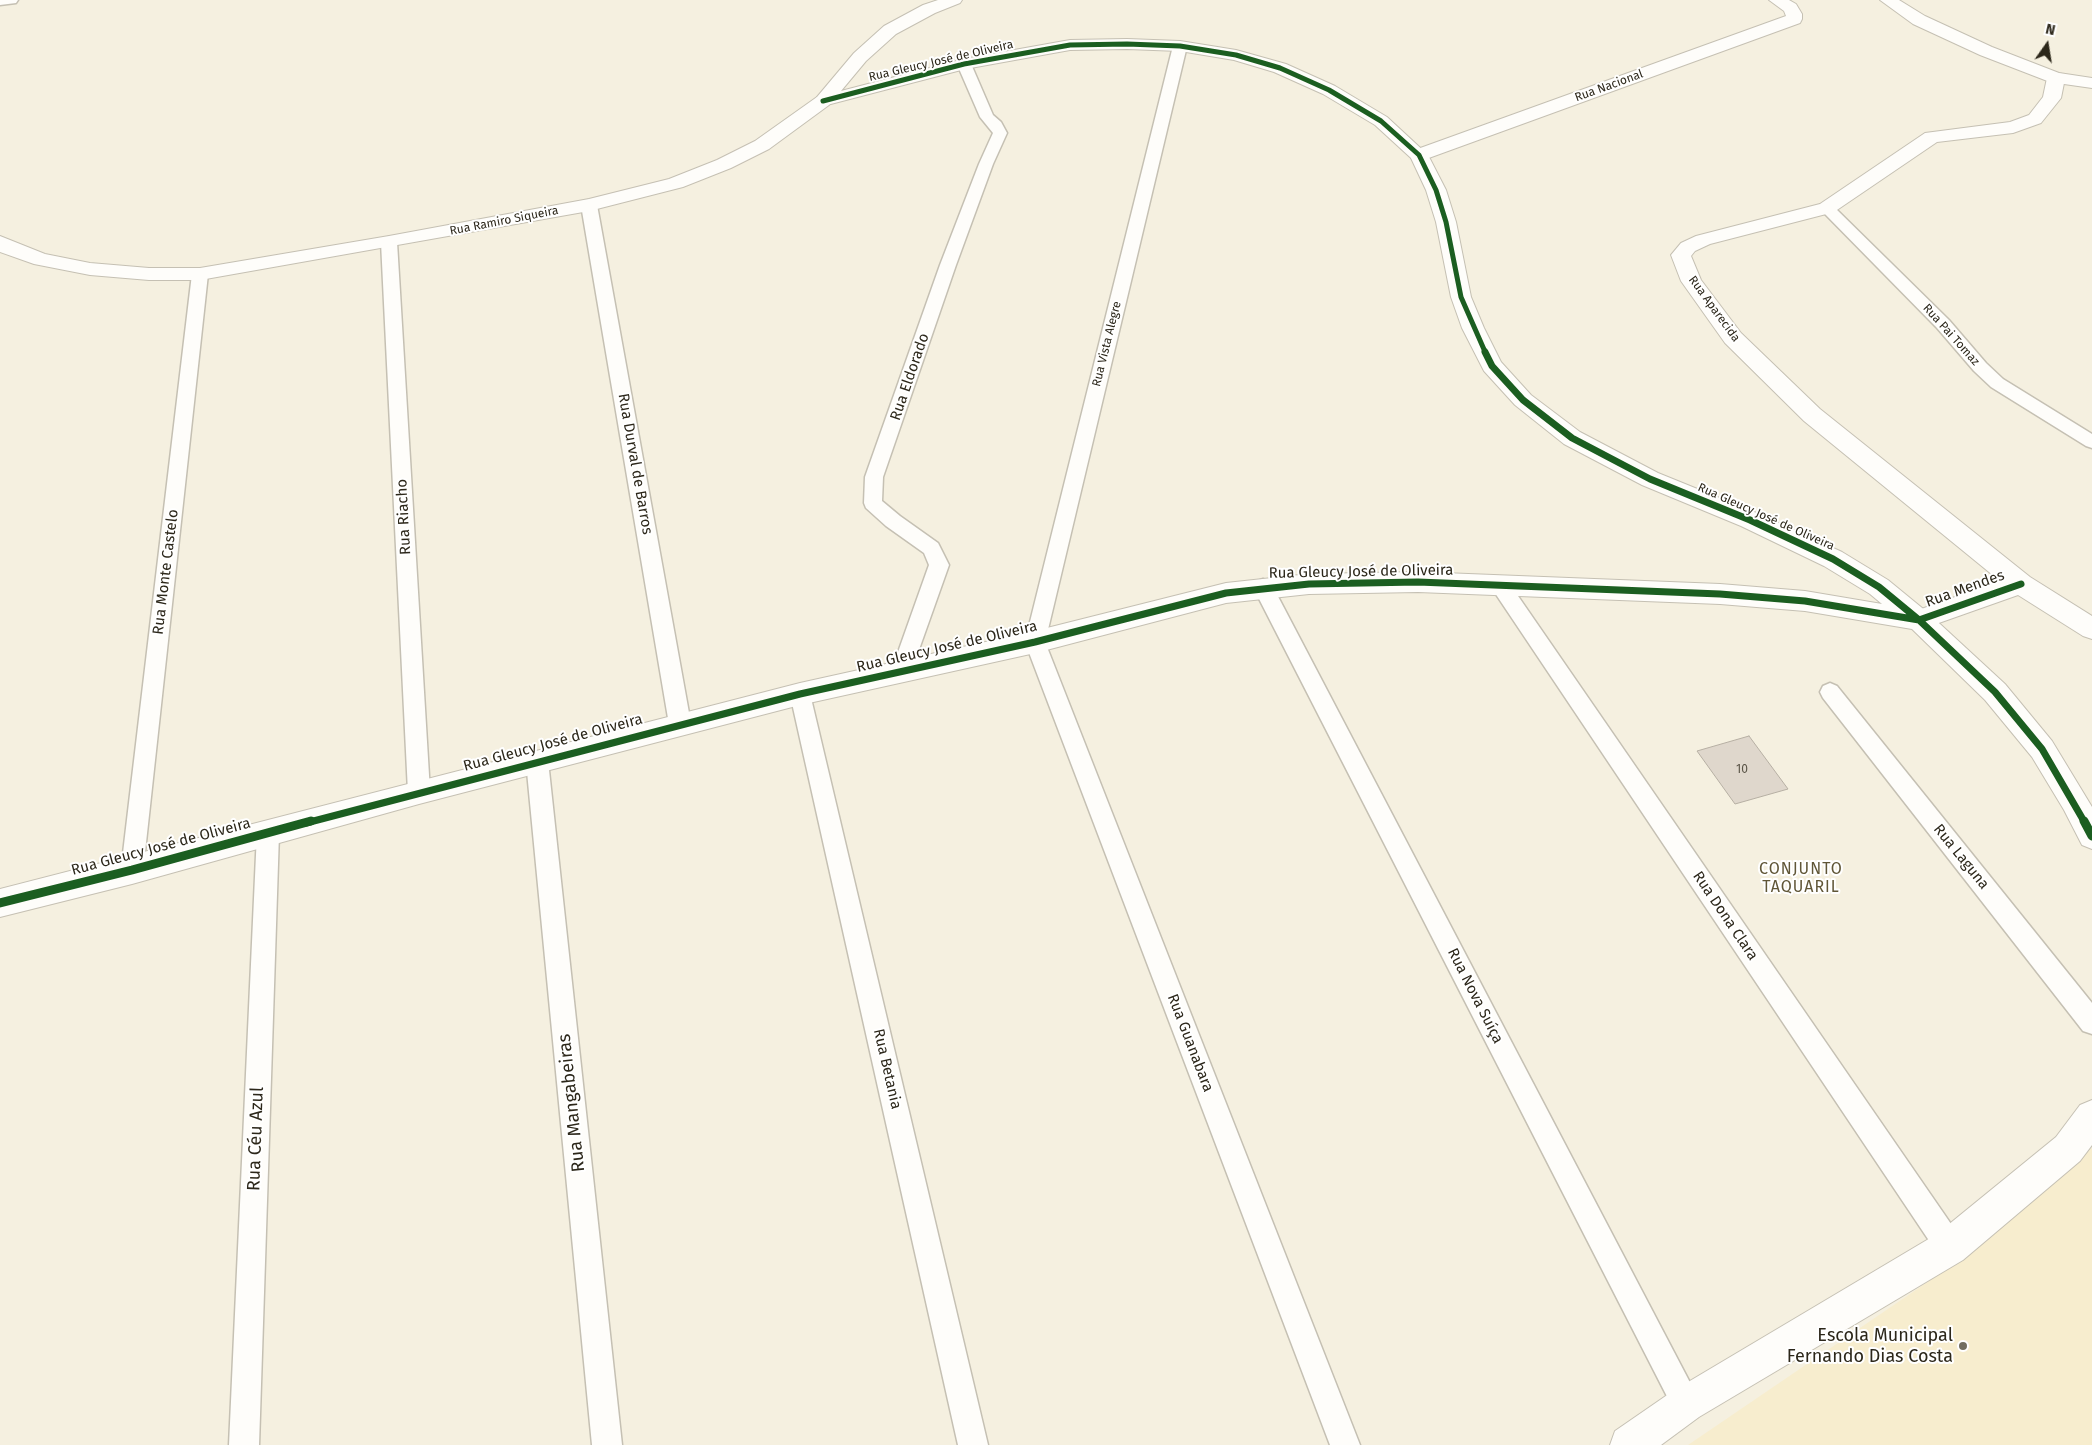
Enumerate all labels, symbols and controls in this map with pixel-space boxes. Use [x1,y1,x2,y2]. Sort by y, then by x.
north arrow [2022,20,2072,70]
text: N [2044,21,2057,39]
street label: Rua Gleucy José de Oliveira [867,37,1015,85]
street label: Rua Nacional [1573,67,1645,105]
street label: Rua Ramiro Siqueira [448,203,560,239]
street label: Rua Aparecida [1685,273,1743,345]
street label: Rua Vista Alegre [1089,300,1125,388]
street label: Rua Pai Tomaz [1920,301,1982,369]
street label: Rua Eldorado [887,331,933,423]
street label: Rua Durval de Barros [614,392,656,536]
street label: Rua Riacho [393,479,415,555]
street label: Rua Gleucy José de Oliveira [1695,480,1837,554]
street label: Rua Monte Castelo [149,508,183,636]
street label: Rua Gleucy José de Oliveira [1268,561,1454,583]
street label: Rua Mendes [1923,566,2007,612]
street label: Rua Gleucy José de Oliveira [855,617,1039,677]
street label: Rua Gleucy José de Oliveira [461,710,645,776]
house number: 10 [1736,763,1748,777]
street label: Rua Gleucy José de Oliveira [69,814,253,880]
street label: Rua Laguna [1929,821,1993,893]
district label: CONJUNTO TAQUARIL [1758,860,1844,898]
street label: Rua Dona Clara [1689,868,1761,964]
street label: Rua Nova Suíça [1443,945,1507,1047]
street label: Rua Guanabara [1163,991,1217,1095]
street label: Rua Betania [869,1027,905,1111]
street label: Rua Mangabeiras [554,1033,590,1173]
street label: Rua Céu Azul [243,1086,269,1192]
place label: Escola Municipal Fernando Dias Costa [1787,1325,1953,1368]
marker: Escola Municipal Fernando Dias Costa [1957,1340,1969,1352]

